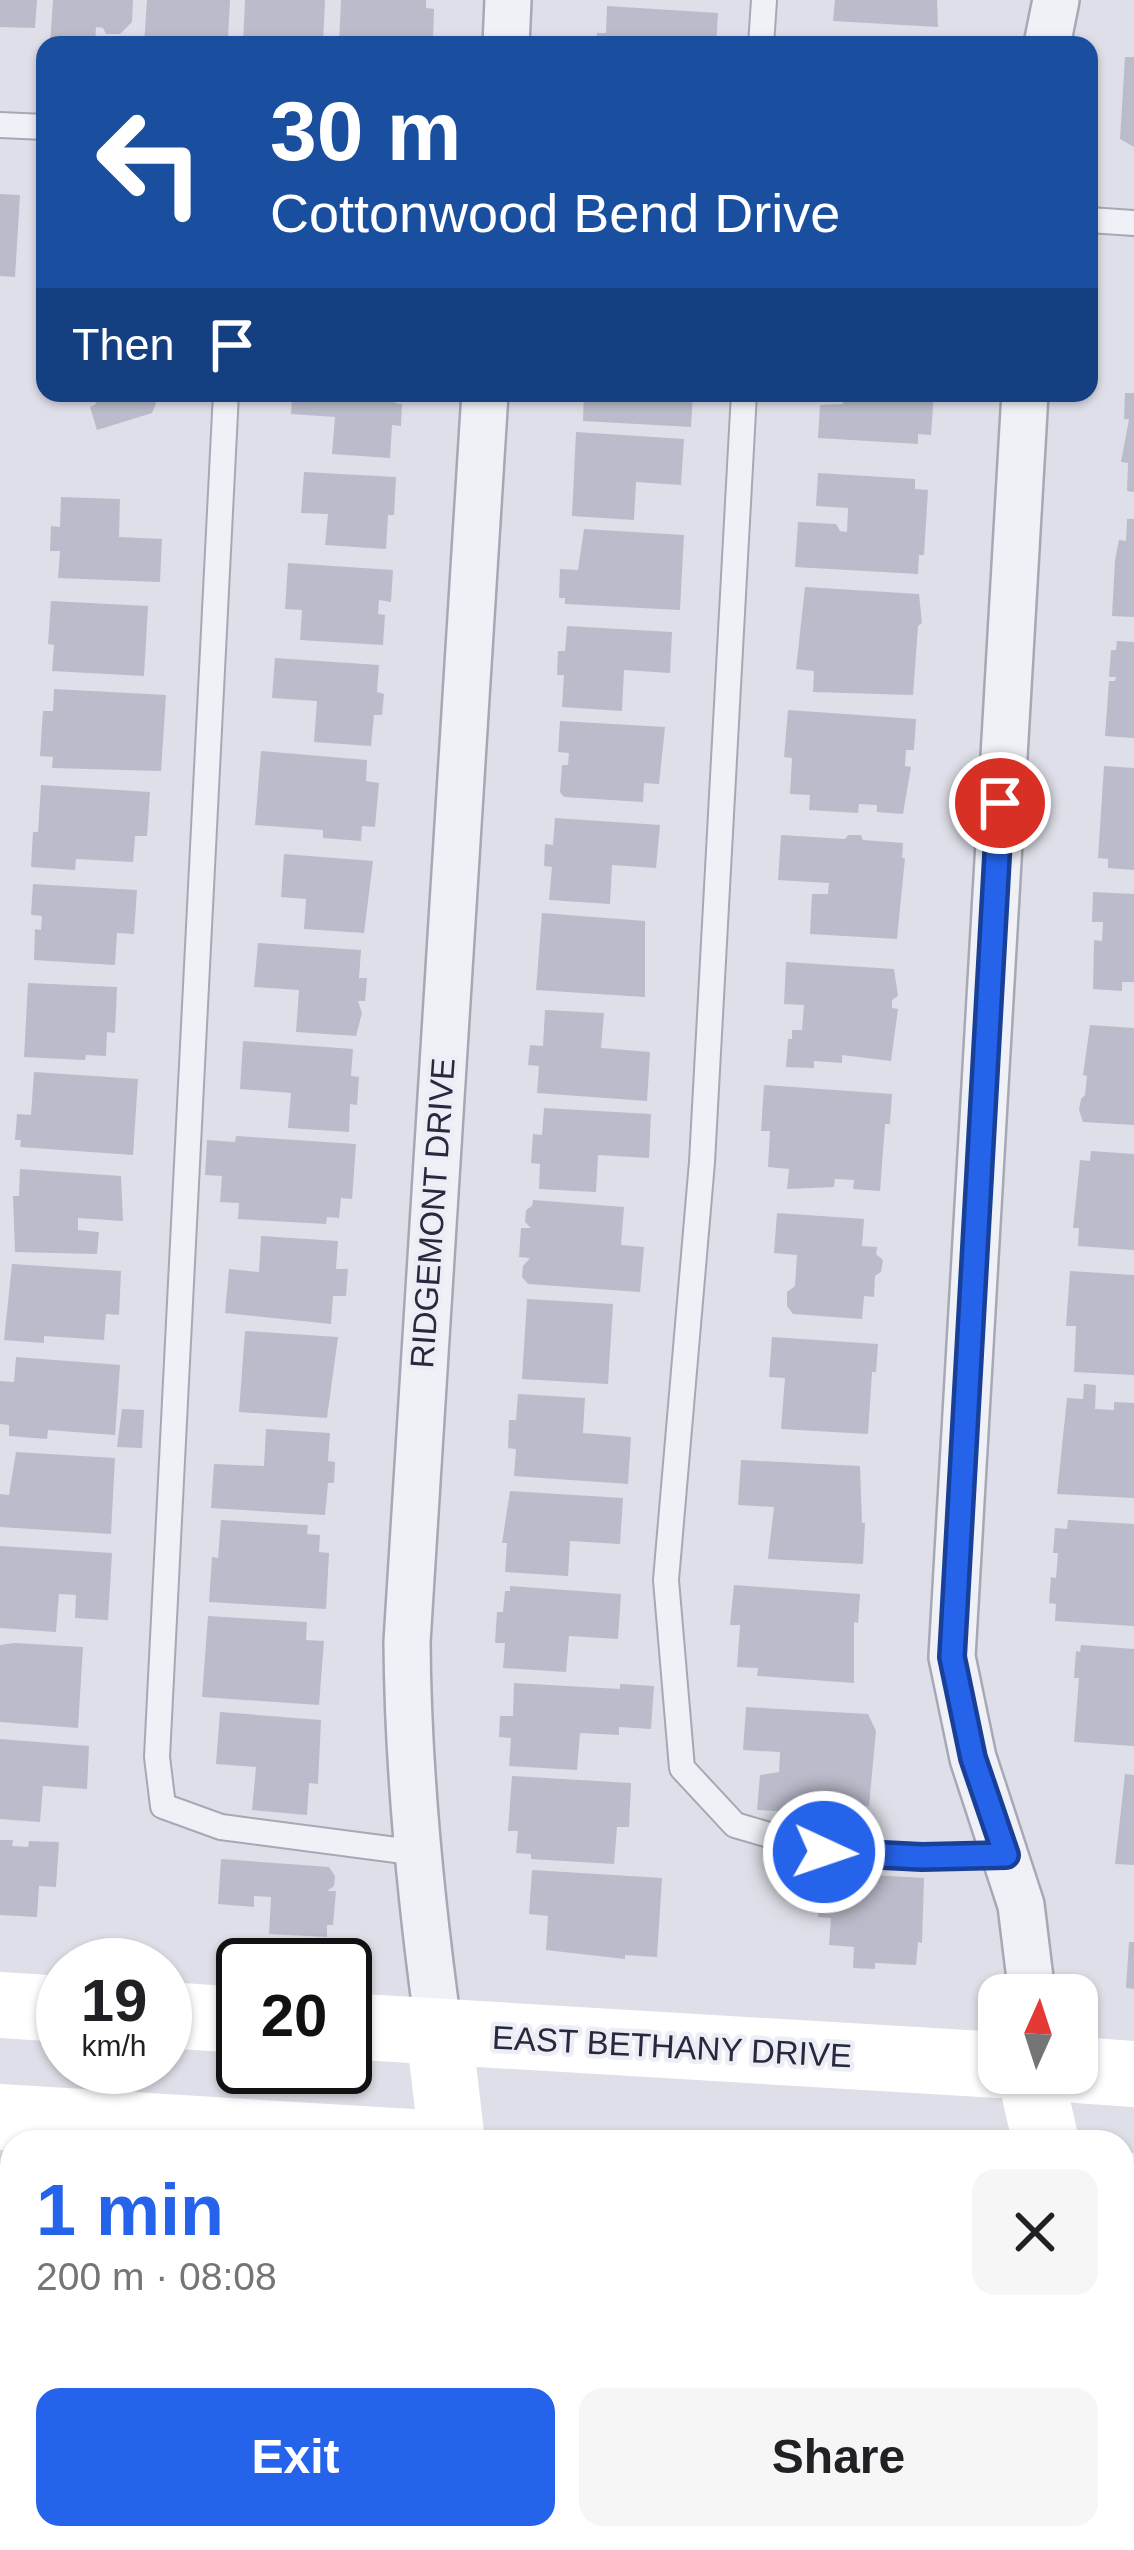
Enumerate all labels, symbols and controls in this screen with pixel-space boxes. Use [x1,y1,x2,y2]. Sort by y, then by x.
icon: left [72,84,228,240]
text: 30 m [270,84,461,178]
text: Cottonwood Bend Drive [270,183,840,243]
icon: arrive [199,312,265,378]
text: Then [72,319,175,370]
pin [949,752,1051,854]
icon: arrive [967,770,1033,836]
street label: RIDGEMONT DRIVE [403,1057,462,1369]
position arrow [761,1789,887,1915]
speed limit sign: 20 [216,1938,372,2094]
text: 19 [81,1967,147,2034]
north arrow [978,1974,1098,2094]
map controls [978,1974,1098,2094]
street label: EAST BETHANY DRIVE [491,2019,853,2074]
text: km/h [81,2029,147,2062]
button: close [972,2169,1098,2295]
text: 1 min [36,2170,224,2250]
text: 200 m · 08:08 [36,2255,277,2298]
button: Exit [36,2388,555,2526]
button: Share [579,2388,1098,2526]

